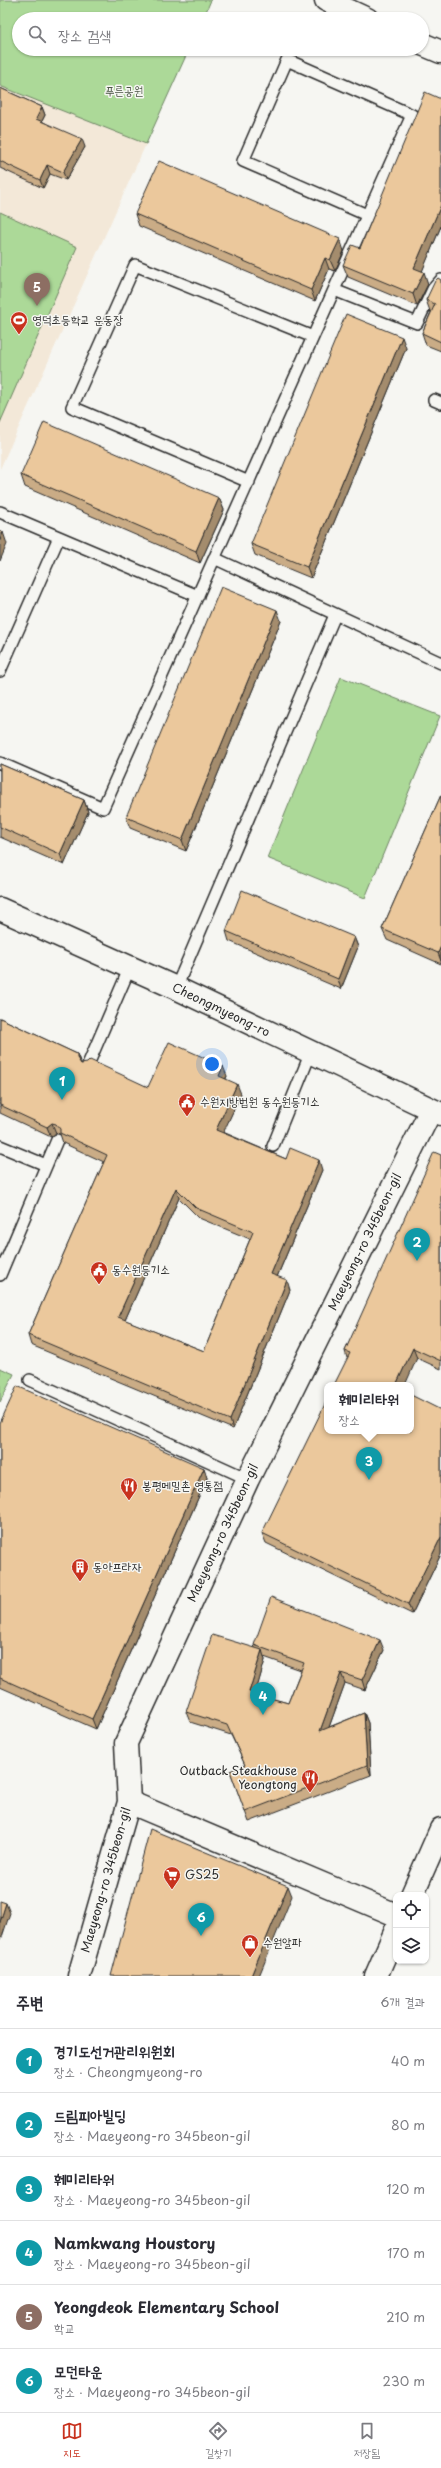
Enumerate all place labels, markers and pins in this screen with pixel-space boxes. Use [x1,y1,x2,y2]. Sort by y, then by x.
pin: 5 [24,273,50,306]
sports icon: 영덕초등학교 운동장 [9,310,29,335]
place label: 영덕초등학교 운동장 [32,310,123,328]
pin: 1 [49,1067,75,1100]
public building icon: 수원지방법원 동수원등기소 [177,1092,197,1117]
place label: 수원지방법원 동수원등기소 [200,1092,320,1110]
pin: 2 [404,1228,430,1261]
public building icon: 동수원등기소 [89,1260,109,1285]
place label: 동수원등기소 [112,1260,170,1278]
pin: 3 [356,1447,382,1480]
restaurant icon: 봉평메밀촌 영통점 [119,1476,139,1501]
place label: 봉평메밀촌 영통점 [142,1476,223,1494]
building icon: 동아프라자 [70,1557,90,1582]
place label: 동아프라자 [93,1557,142,1575]
pin: 4 [250,1682,276,1715]
place label: Outback Steakhouse Yeongtong [179,1761,297,1793]
restaurant icon: Outback Steakhouse Yeongtong [300,1768,320,1793]
supermarket icon: GS25 [162,1865,182,1890]
place label: GS25 [185,1865,219,1883]
pin: 6 [188,1903,214,1936]
shop icon: 수원알파 [240,1933,260,1958]
place label: 수원알파 [263,1933,302,1951]

